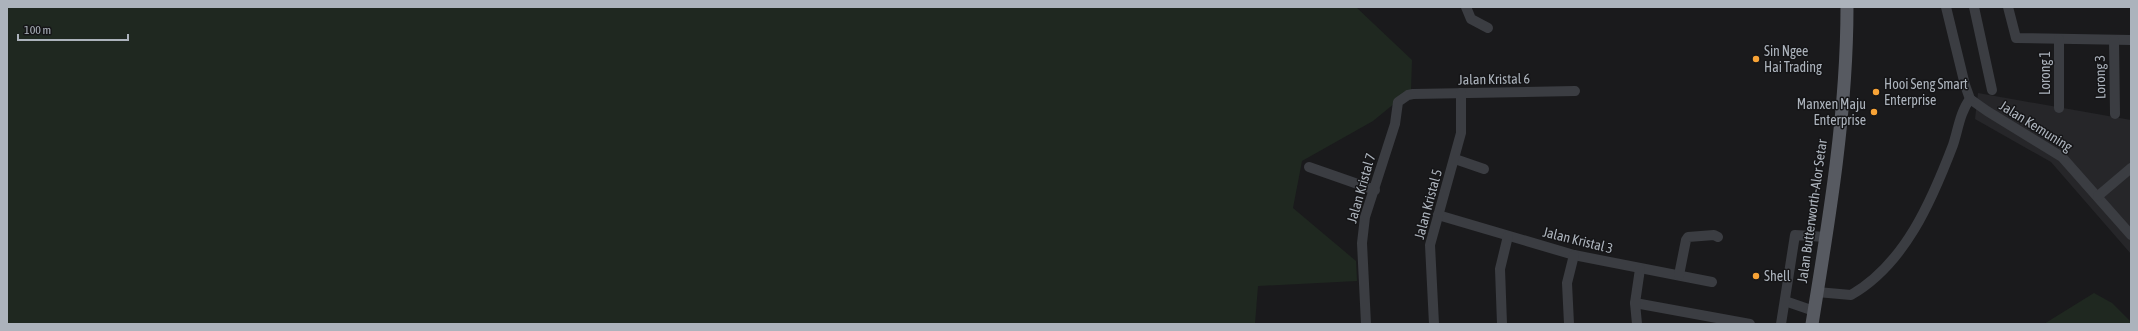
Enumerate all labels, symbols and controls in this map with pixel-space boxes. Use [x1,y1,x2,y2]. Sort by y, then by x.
scale bar [18,16,128,42]
text: 100 m [24,23,51,37]
place label: Sin Ngee Hai Trading [1764,43,1822,75]
street label: Lorong 1 [2037,51,2053,95]
marker: Sin Ngee Hai Trading [1751,54,1761,64]
street label: Lorong 3 [2092,55,2108,99]
street label: Jalan Kristal 6 [1458,70,1530,88]
place label: Hooi Seng Smart Enterprise [1884,76,1968,108]
marker: Hooi Seng Smart Enterprise [1871,87,1881,97]
place label: Manxen Maju Enterprise [1797,96,1866,128]
street label: Jalan Kemuning [1997,97,2075,155]
marker: Manxen Maju Enterprise [1869,107,1879,117]
street label: Jalan Butterworth-Alor Setar [1794,137,1830,284]
street label: Jalan Kristal 7 [1343,151,1379,225]
street label: Jalan Kristal 5 [1411,167,1445,241]
street label: Jalan Kristal 3 [1541,224,1615,256]
place label: Shell [1764,268,1791,284]
marker: Shell [1751,271,1761,281]

